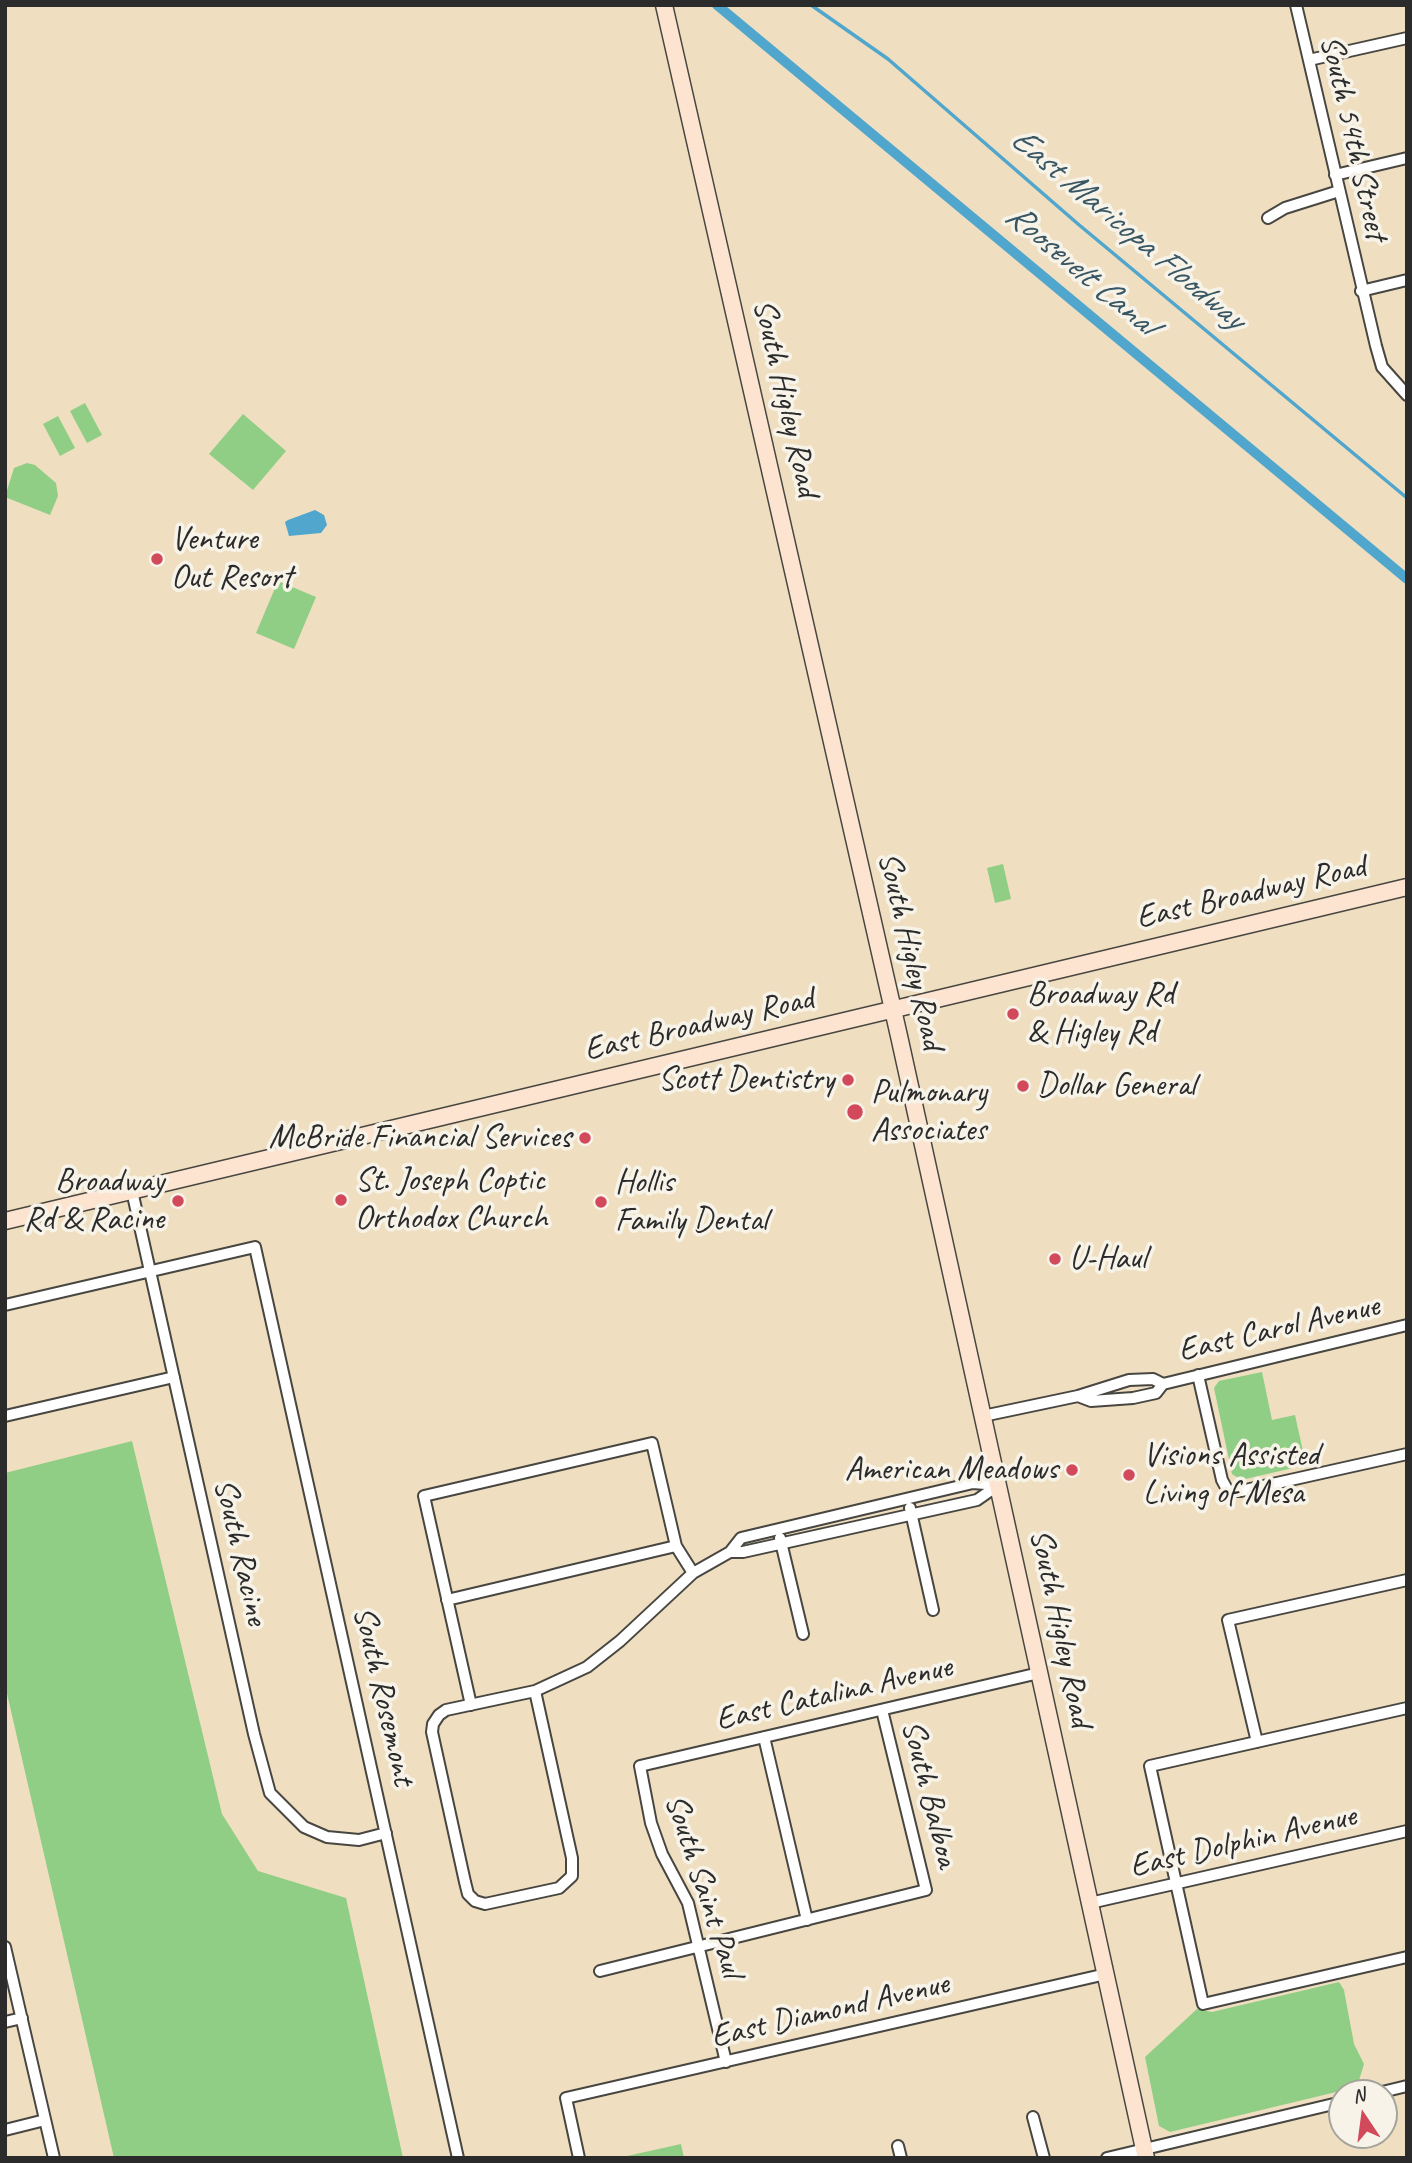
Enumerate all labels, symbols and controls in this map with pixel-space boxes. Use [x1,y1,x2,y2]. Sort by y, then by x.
street label: South 54th Street [1310,32,1396,244]
water label: East Maricopa Floodway [1001,119,1253,339]
water label: Roosevelt Canal [996,195,1164,345]
street label: South Higley Road [743,296,827,500]
place label: Venture Out Resort [171,520,292,598]
marker: Venture Out Resort [149,551,165,567]
street label: East Broadway Road [1133,847,1369,939]
street label: South Higley Road [868,849,952,1053]
place label: Broadway Rd & Higley Rd [1027,975,1174,1053]
street label: East Broadway Road [581,979,817,1071]
marker: Broadway Rd & Higley Rd [1005,1006,1021,1022]
place label: Scott Dentistry [658,1060,834,1100]
place label: Dollar General [1037,1066,1196,1106]
marker: Scott Dentistry [840,1072,856,1088]
place label: Pulmonary Associates [871,1073,987,1151]
marker: Dollar General [1015,1078,1031,1094]
marker: Pulmonary Associates [845,1102,865,1122]
place label: McBride Financial Services [269,1118,571,1158]
marker: McBride Financial Services [577,1130,593,1146]
place label: St. Joseph Coptic Orthodox Church [355,1161,547,1239]
place label: Broadway Rd & Racine [24,1162,164,1240]
place label: Hollis Family Dental [615,1163,768,1241]
marker: St. Joseph Coptic Orthodox Church [333,1192,349,1208]
marker: Broadway Rd & Racine [170,1193,186,1209]
marker: Hollis Family Dental [593,1194,609,1210]
place label: U-Haul [1069,1239,1146,1279]
marker: U-Haul [1047,1251,1063,1267]
street label: East Carol Avenue [1175,1287,1383,1371]
place label: Visions Assisted Living of Mesa [1143,1436,1319,1514]
place label: American Meadows [845,1450,1058,1490]
marker: American Meadows [1064,1462,1080,1478]
marker: Visions Assisted Living of Mesa [1121,1467,1137,1483]
street label: South Racine [204,1475,276,1629]
street label: South Higley Road [1020,1526,1100,1730]
street label: South Rosemont [343,1603,423,1789]
street label: East Catalina Avenue [712,1648,956,1740]
street label: South Balboa [892,1716,966,1872]
street label: South Saint Paul [655,1790,751,1982]
street label: East Dolphin Avenue [1126,1797,1360,1887]
street label: East Diamond Avenue [707,1964,953,2058]
north arrow [1328,2079,1398,2149]
text: N [1350,2082,1367,2109]

